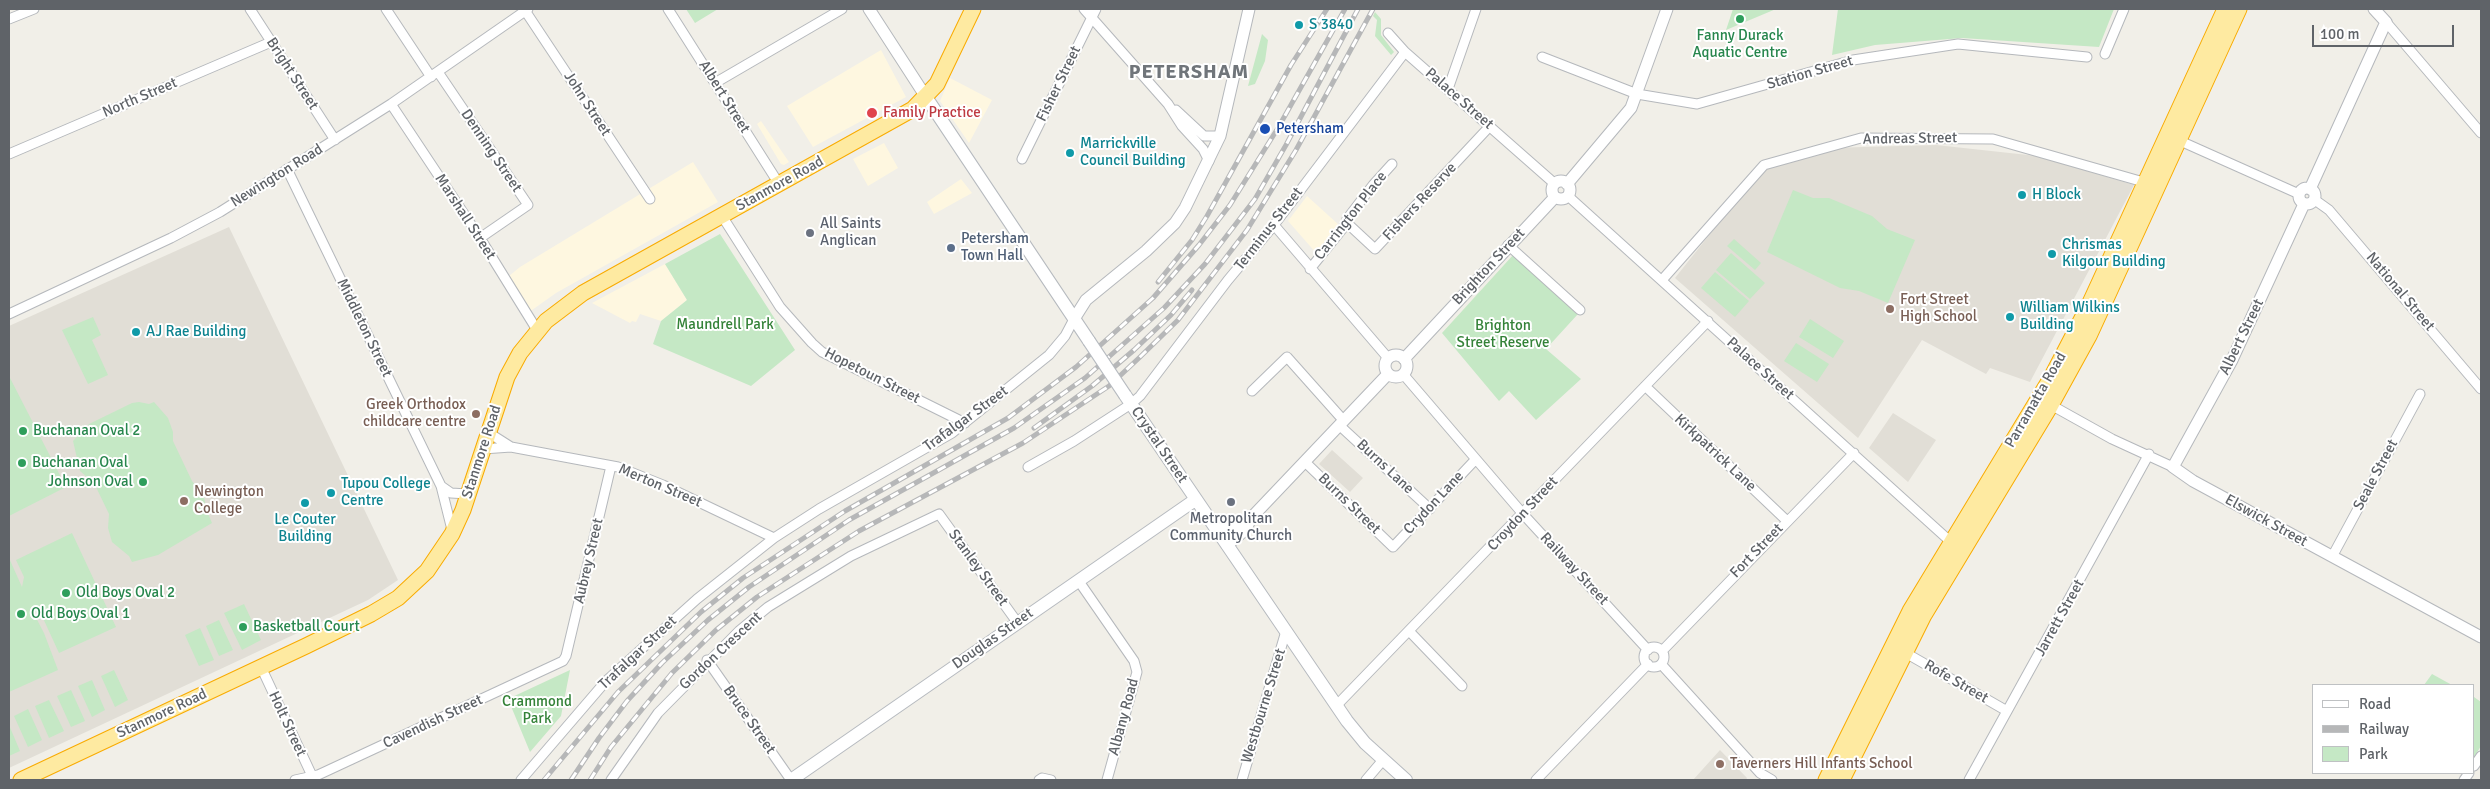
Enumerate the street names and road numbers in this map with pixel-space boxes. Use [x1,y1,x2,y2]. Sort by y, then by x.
street label: Bright Street [262,35,322,113]
street label: Fisher Street [1033,43,1085,125]
street label: Station Street [1765,52,1855,94]
street label: Albert Street [695,57,753,137]
street label: Palace Street [1421,64,1497,134]
street label: John Street [560,68,614,140]
street label: North Street [100,74,180,122]
street label: Denning Street [457,106,525,196]
street label: Andreas Street [1863,129,1957,149]
street label: Newington Road [228,140,326,212]
street label: Stanmore Road [733,153,827,215]
street label: Fishers Reserve [1379,159,1461,245]
street label: Carrington Place [1311,168,1391,264]
street label: Marshall Street [431,171,499,263]
street label: Terminus Street [1231,184,1307,274]
street label: Brighton Street [1449,225,1529,309]
street label: National Street [2362,249,2438,335]
street label: Middleton Street [332,276,396,380]
street label: Albert Street [2216,296,2268,378]
street label: Palace Street [1723,334,1797,404]
street label: Hopetoun Street [821,344,923,408]
street label: Parramatta Road [2001,349,2071,451]
street label: Trafalgar Street [920,382,1012,456]
street label: Stanmore Road [458,403,506,501]
street label: Crystal Street [1127,403,1191,487]
street label: Kirkpatrick Lane [1670,410,1760,496]
street label: Burns Lane [1353,436,1417,498]
street label: Seale Street [2350,437,2402,513]
street label: Merton Street [616,460,704,512]
street label: Crydon Lane [1400,468,1468,538]
street label: Burns Street [1314,470,1384,538]
street label: Croydon Street [1484,473,1562,555]
street label: Elswick Street [2222,491,2310,551]
street label: Aubrey Street [570,517,608,605]
street label: Fort Street [1727,520,1787,582]
street label: Stanley Street [944,526,1012,610]
street label: Railway Street [1536,529,1612,609]
street label: Jarrett Street [2032,576,2088,660]
street label: Douglas Street [949,604,1037,674]
street label: Gordon Crescent [676,608,766,694]
street label: Trafalgar Street [595,612,681,694]
street label: Westbourne Street [1238,646,1290,766]
street label: Rofe Street [1921,656,1991,708]
street label: Albany Road [1105,676,1143,758]
street label: Bruce Street [719,682,779,758]
street label: Stanmore Road [114,685,210,743]
street label: Holt Street [264,689,310,759]
street label: Cavendish Street [380,691,486,753]

